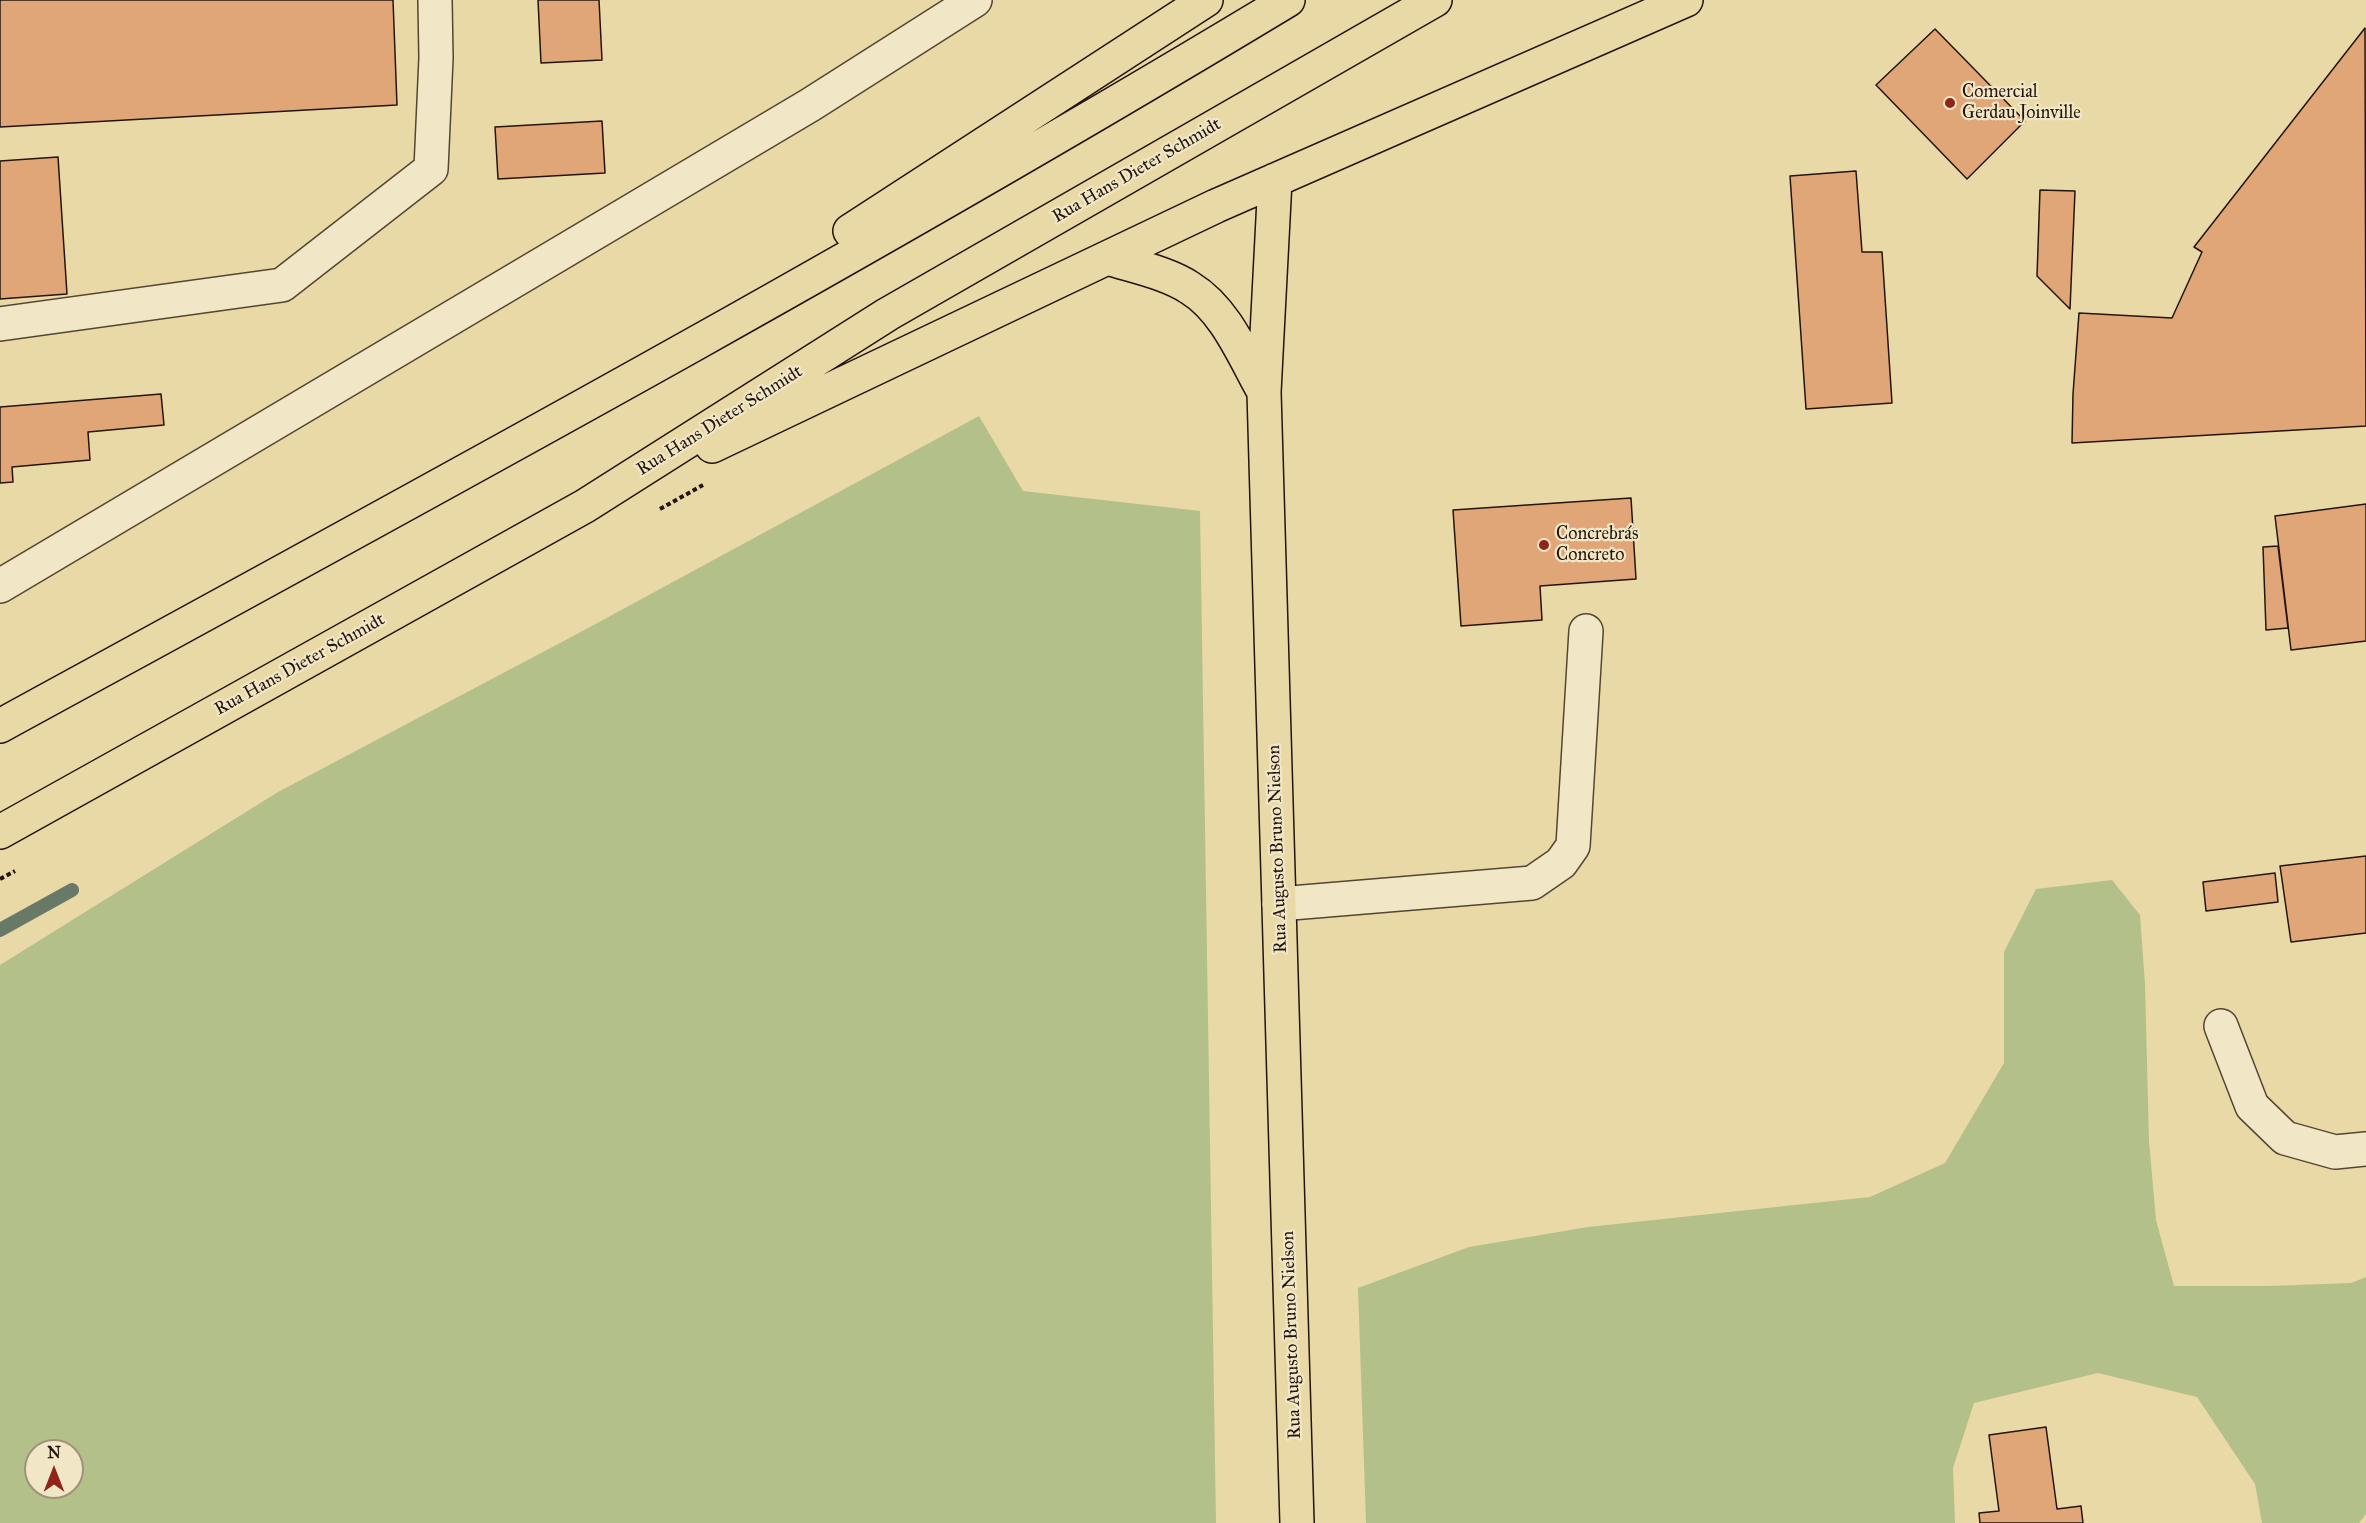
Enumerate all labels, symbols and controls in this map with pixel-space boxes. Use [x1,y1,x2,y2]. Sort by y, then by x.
place label: Comercial Gerdau Joinville [1962,82,2081,124]
marker: Comercial Gerdau Joinville [1943,96,1957,110]
street label: Rua Hans Dieter Schmidt [1049,114,1225,228]
street label: Rua Hans Dieter Schmidt [633,361,807,481]
place label: Concrebrás Concreto [1556,524,1639,566]
marker: Concrebrás Concreto [1537,538,1551,552]
street label: Rua Hans Dieter Schmidt [211,609,389,721]
street label: Rua Augusto Bruno Nielson [1264,745,1292,953]
street label: Rua Augusto Bruno Nielson [1278,1231,1306,1439]
north arrow [24,1439,84,1499]
text: N [47,1443,61,1462]

